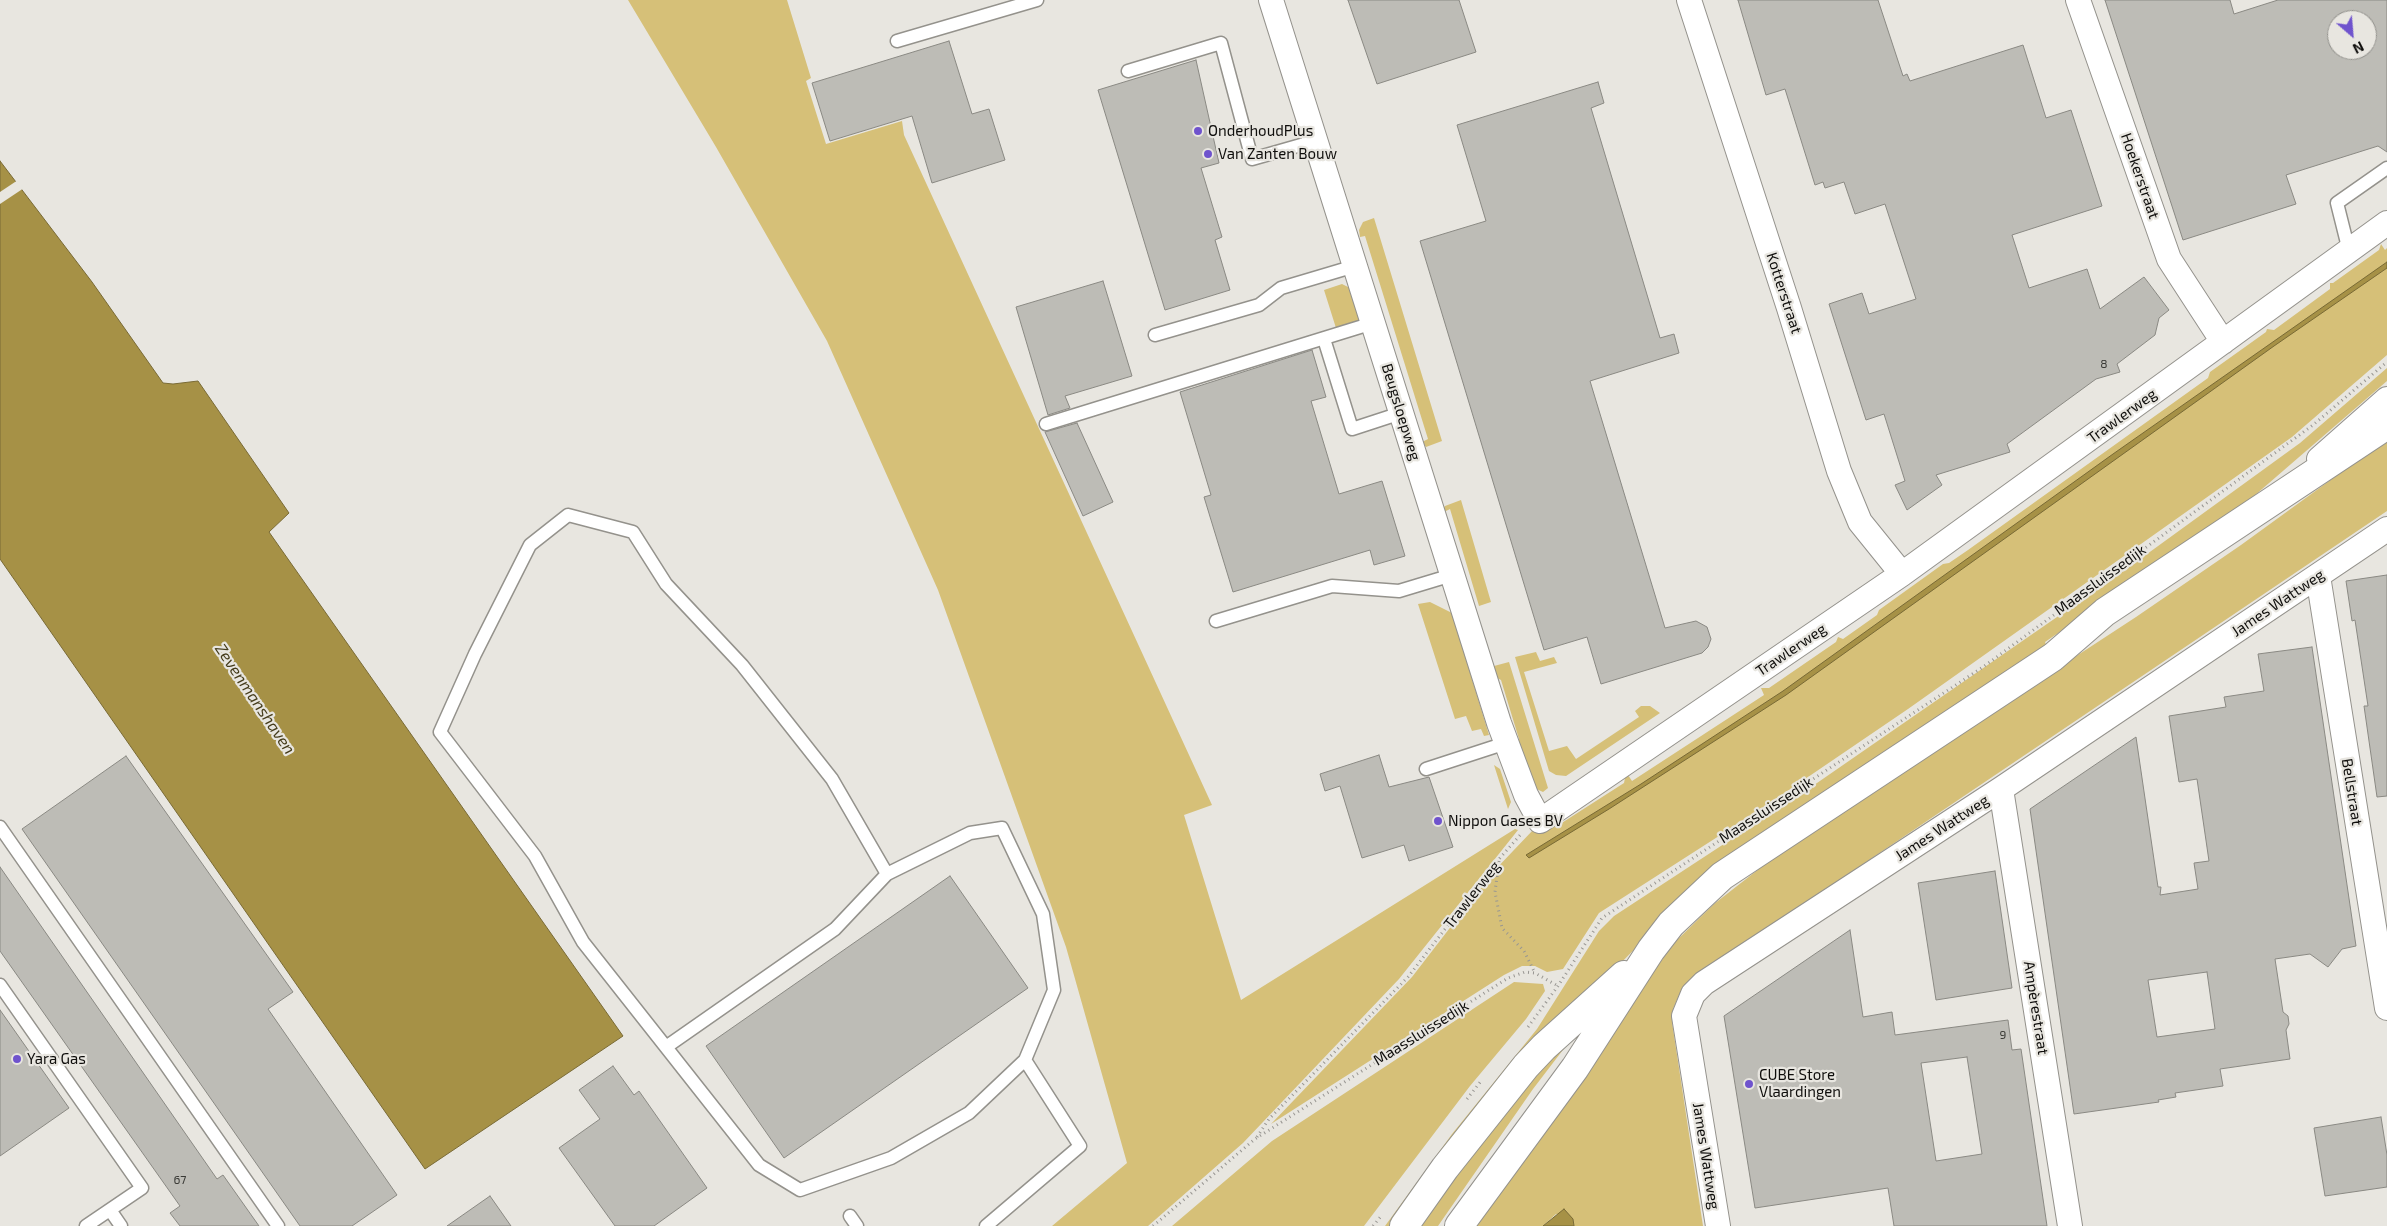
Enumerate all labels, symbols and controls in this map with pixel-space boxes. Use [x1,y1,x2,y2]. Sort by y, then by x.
north arrow [2327,10,2377,60]
text: N [2350,38,2367,58]
place label: OnderhoudPlus [1208,122,1313,140]
marker: OnderhoudPlus [1192,125,1204,137]
street label: Hoekerstraat [2117,131,2163,221]
place label: Van Zanten Bouw [1218,145,1337,163]
marker: Van Zanten Bouw [1202,148,1214,160]
street label: Kotterstraat [1762,250,1806,336]
house number: 8 [2100,357,2108,371]
street label: Beugsloepweg [1378,361,1424,463]
street label: Trawlerweg [2084,385,2160,447]
street label: Maassluissedijk [2051,541,2149,619]
street label: James Wattweg [2228,565,2328,641]
street label: Trawlerweg [1752,620,1830,680]
water label: Zevenmanshaven [211,640,299,758]
street label: Bellstraat [2338,757,2366,827]
street label: Maassluissedijk [1716,773,1816,847]
street label: James Wattweg [1892,791,1992,865]
place label: Nippon Gases BV [1448,812,1563,830]
marker: Nippon Gases BV [1432,815,1444,827]
street label: Trawlerweg [1440,857,1504,933]
street label: Ampèrestraat [2020,960,2052,1056]
street label: Maassluissedijk [1370,997,1472,1069]
house number: 9 [2000,1028,2006,1042]
place label: Yara Gas [27,1050,86,1068]
marker: Yara Gas [11,1053,23,1065]
place label: CUBE Store Vlaardingen [1759,1066,1841,1101]
marker: CUBE Store Vlaardingen [1743,1078,1755,1090]
street label: James Wattweg [1689,1101,1723,1211]
house number: 67 [173,1173,187,1187]

